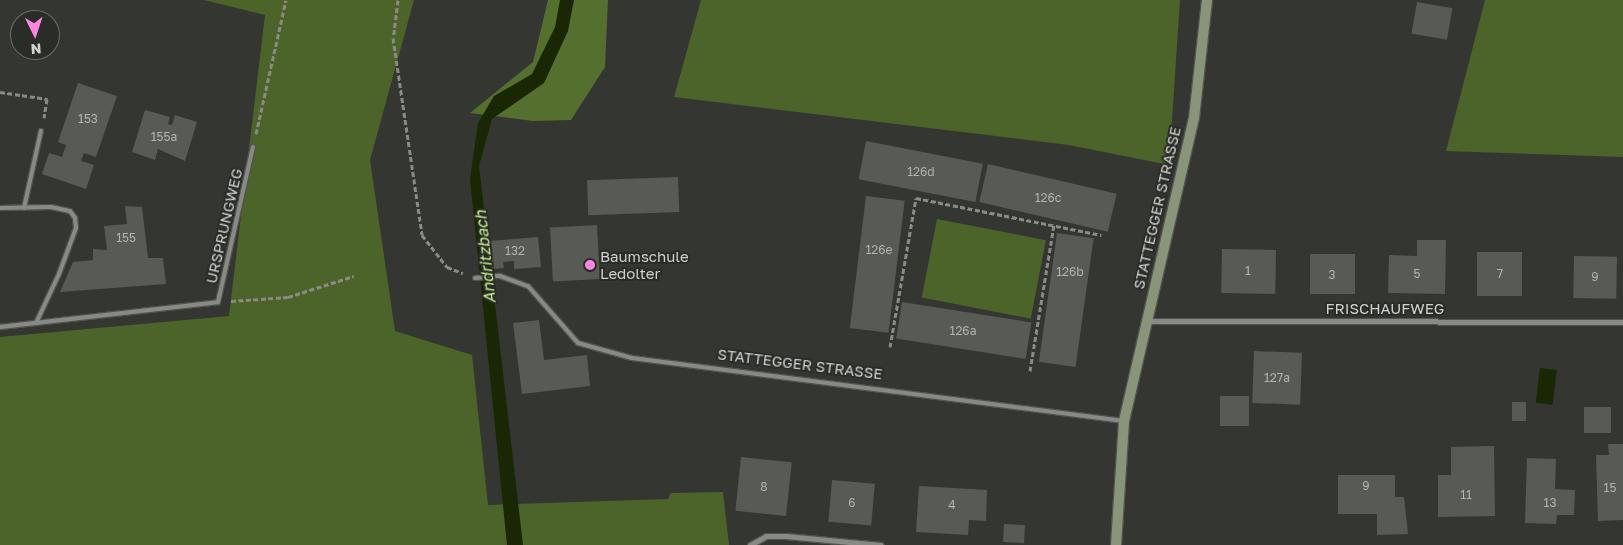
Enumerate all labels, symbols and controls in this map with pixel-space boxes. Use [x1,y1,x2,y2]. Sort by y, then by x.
north arrow [10,10,60,60]
text: N [30,41,42,58]
house number: 153 [78,112,98,126]
street label: STATTEGGER STRASSE [1130,125,1184,291]
house number: 155a [151,130,177,144]
house number: 126d [907,165,935,179]
street label: URSPRUNGWEG [202,167,246,285]
house number: 126c [1035,191,1061,205]
water label: Andritzbach [471,210,499,304]
house number: 155 [116,231,136,245]
house number: 126e [866,243,892,257]
house number: 132 [505,244,525,258]
place label: Baumschule Ledolter [600,247,689,282]
marker: Baumschule Ledolter [584,259,596,271]
house number: 1 [1245,264,1251,278]
house number: 126b [1056,265,1084,279]
house number: 5 [1414,267,1420,281]
house number: 7 [1497,267,1503,281]
house number: 3 [1328,268,1336,282]
house number: 9 [1591,270,1599,284]
street label: FRISCHAUFWEG [1326,300,1444,318]
house number: 126a [950,324,976,338]
street label: STATTEGGER STRASSE [716,345,884,383]
house number: 127a [1264,371,1290,385]
house number: 9 [1362,479,1370,493]
house number: 8 [760,480,768,494]
house number: 15 [1604,481,1616,495]
house number: 11 [1460,488,1472,502]
house number: 6 [848,496,856,510]
house number: 13 [1544,496,1556,510]
house number: 4 [948,498,956,512]

